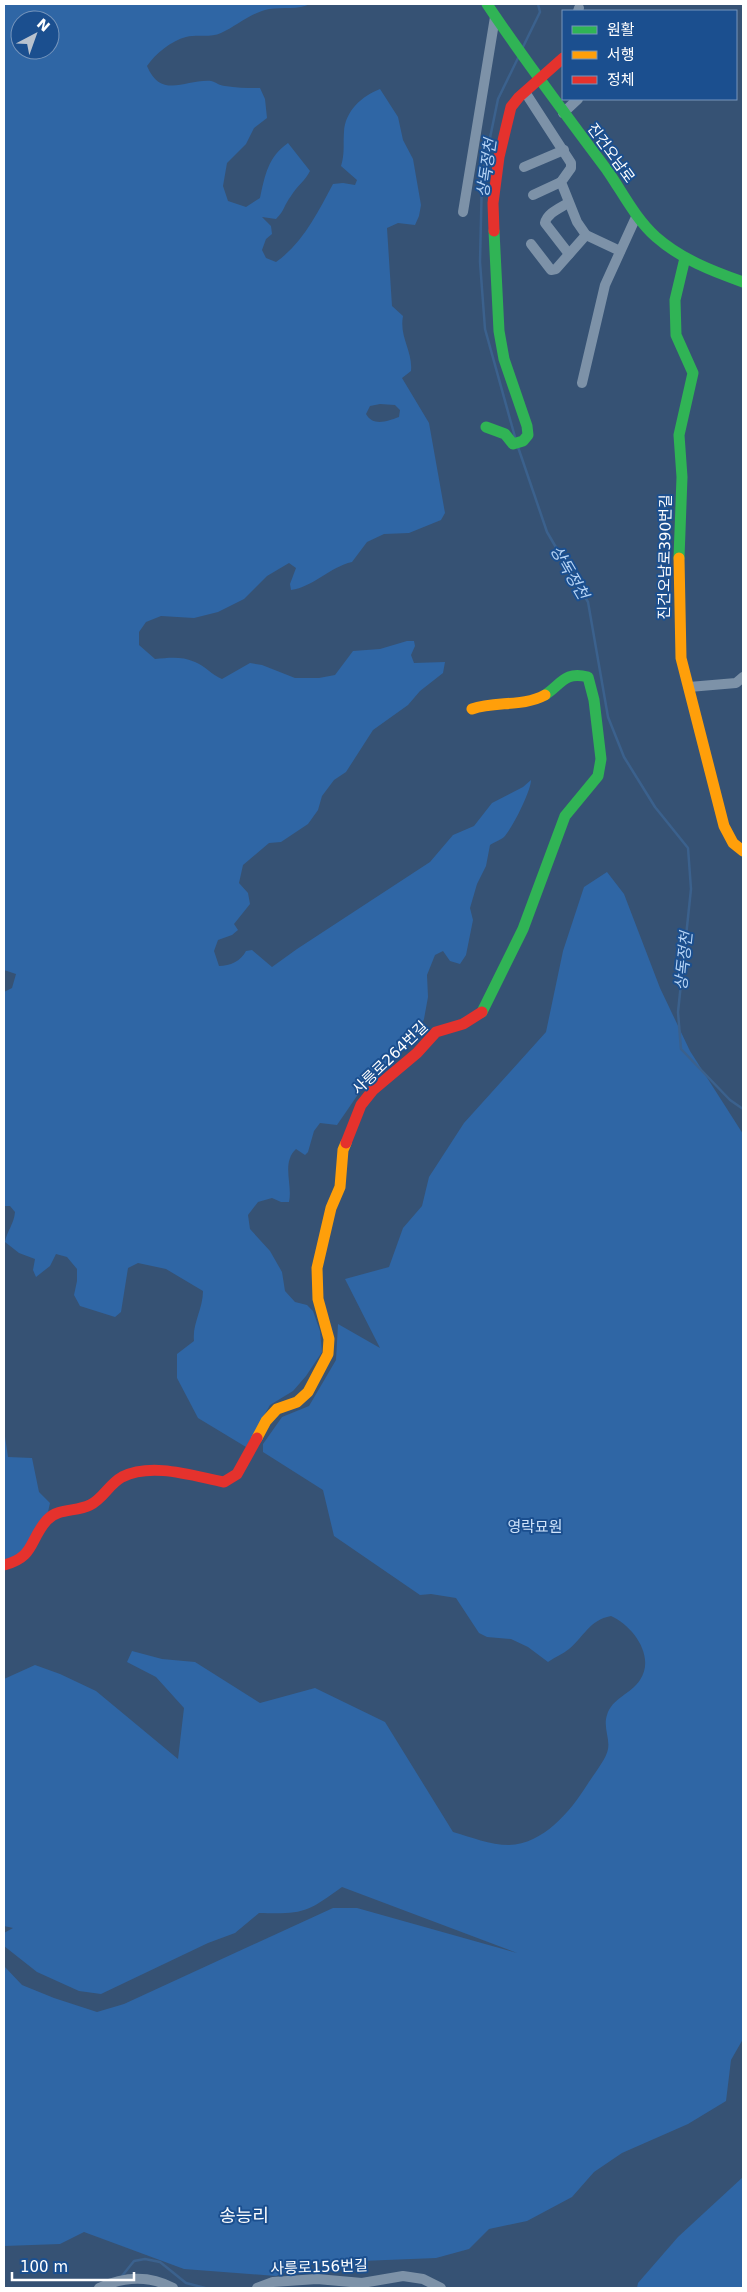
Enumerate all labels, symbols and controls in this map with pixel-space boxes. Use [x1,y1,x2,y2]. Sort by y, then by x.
north arrow [10,10,60,60]
legend [562,10,737,100]
text: N [34,15,53,35]
text: 원활 [607,21,635,39]
text: 서행 [607,46,635,64]
text: 정체 [607,71,635,89]
street label: 진건오남로 [583,120,639,186]
water label: 상독정천 [473,135,500,199]
street label: 진건오남로390번길 [655,494,675,620]
water label: 상독정천 [547,542,594,604]
water label: 상독정천 [671,929,696,991]
street label: 사릉로264번길 [349,1018,431,1098]
park label: 영락묘원 [507,1518,563,1536]
district label: 송능리 [219,2205,269,2226]
scale bar [12,2250,135,2282]
street label: 사릉로156번길 [270,2256,368,2278]
text: 100 m [20,2258,68,2276]

